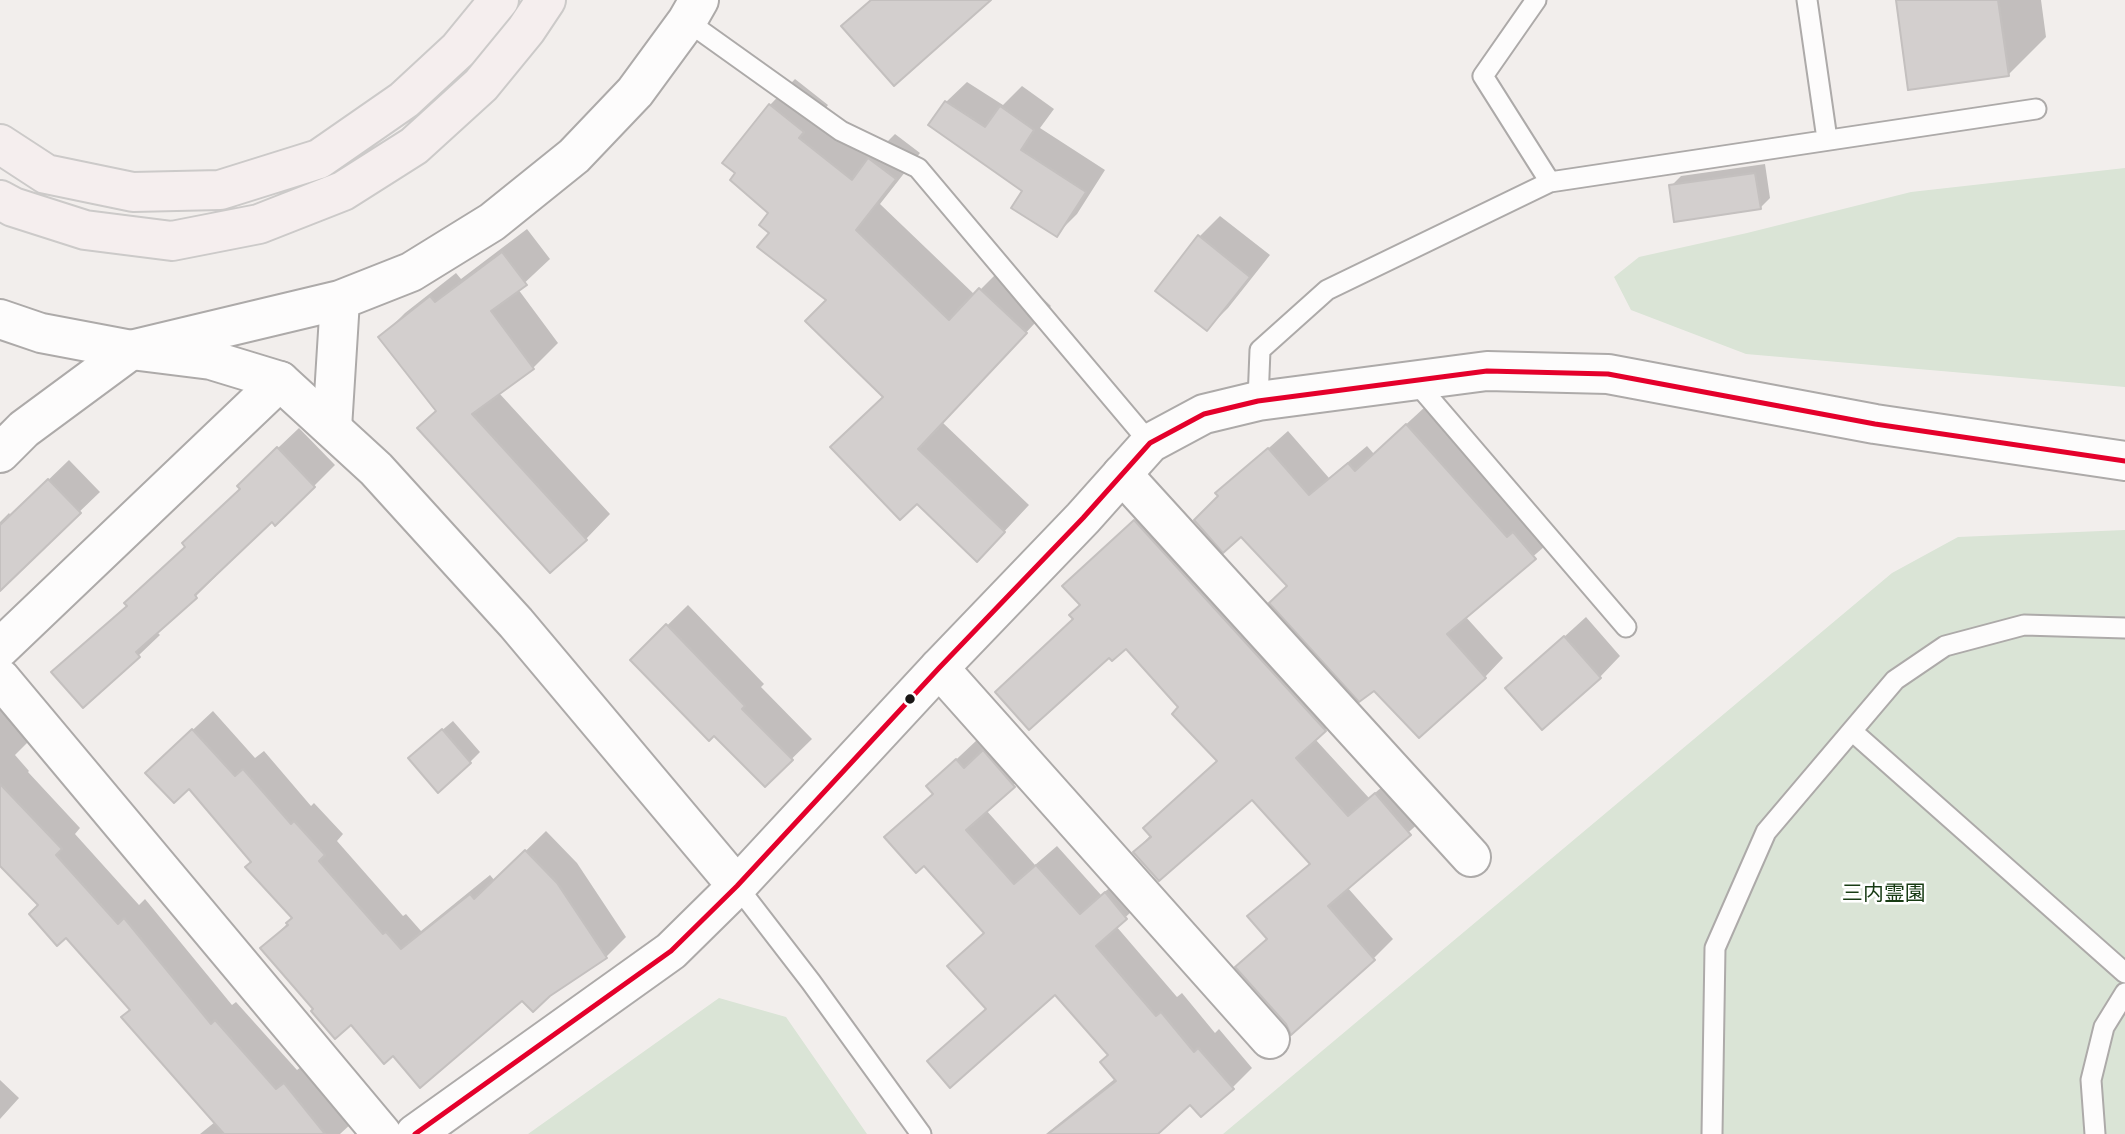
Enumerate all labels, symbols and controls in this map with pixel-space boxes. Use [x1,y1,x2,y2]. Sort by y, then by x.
unlabelled marker [903,692,917,706]
park label: 三内霊園 [1842,881,1926,907]

